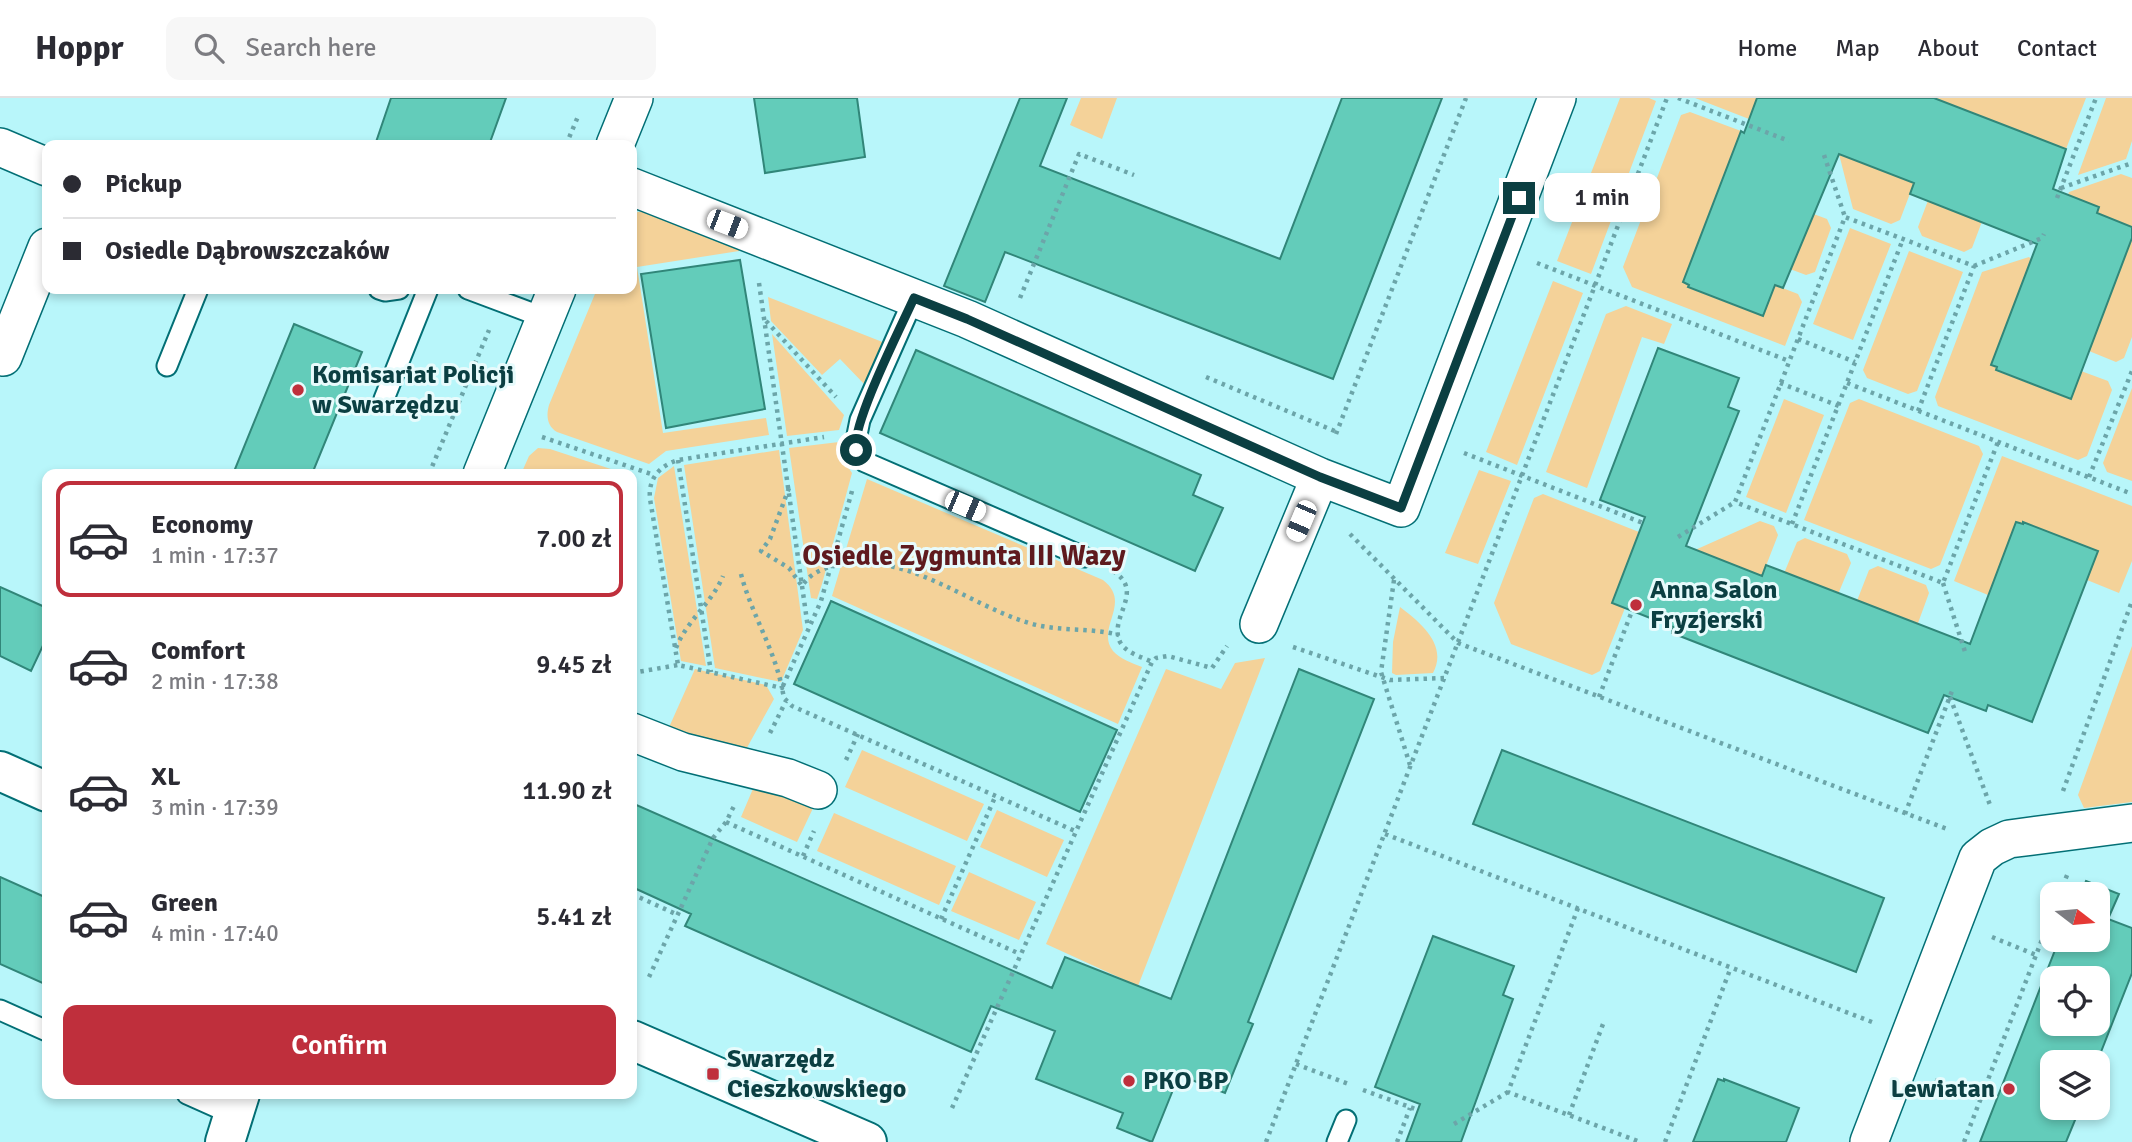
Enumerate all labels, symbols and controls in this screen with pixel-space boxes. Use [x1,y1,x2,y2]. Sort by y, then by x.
search box [166,17,656,80]
text: Hoppr [35,28,124,69]
icon: search [190,29,228,67]
text: Search here [246,32,377,64]
text: Home [1737,33,1797,63]
text: Map [1835,33,1880,63]
text: About [1918,33,1979,63]
text: Contact [2017,33,2097,63]
text: Pickup [105,168,182,200]
callout: 1 min [1544,174,1659,222]
route end [1503,182,1535,214]
text: 1 min [1574,183,1630,212]
car [704,207,751,241]
text: Osiedle Dąbrowszczaków [105,235,389,267]
place label: Komisariat Policji w Swarzędzu [312,359,514,421]
marker: Komisariat Policji w Swarzędzu [290,382,306,398]
route start [840,434,872,466]
car [942,488,989,524]
car [1284,498,1319,544]
icon: car [67,508,130,571]
text: Economy [151,509,253,541]
text: 7.00 zł [536,523,612,555]
district label: Osiedle Zygmunta III Wazy [802,539,1126,573]
text: 1 min · 17:37 [151,541,279,570]
place label: Anna Salon Fryzjerski [1650,574,1778,636]
marker: Anna Salon Fryzjerski [1628,597,1644,613]
icon: car [67,634,130,697]
text: Comfort [151,635,245,667]
text: 9.45 zł [536,649,612,681]
text: 2 min · 17:38 [151,667,279,696]
icon: car [67,760,130,823]
text: XL [151,761,181,793]
text: 11.90 zł [522,775,612,807]
text: 3 min · 17:39 [151,793,279,822]
north arrow [2040,882,2110,952]
map controls [2040,882,2110,1120]
icon: car [67,886,130,949]
text: Green [151,887,218,919]
text: 5.41 zł [536,901,612,933]
text: 4 min · 17:40 [151,919,279,948]
button: locate [2040,966,2110,1036]
button: Confirm [63,1005,616,1085]
place label: Swarzędz Cieszkowskiego [727,1043,906,1105]
button: layers [2040,1050,2110,1120]
place label: PKO BP [1143,1065,1229,1097]
marker: Swarzędz Cieszkowskiego [705,1066,721,1082]
marker: PKO BP [1121,1073,1137,1089]
place label: Lewiatan [1891,1073,1995,1105]
marker: Lewiatan [2001,1081,2017,1097]

